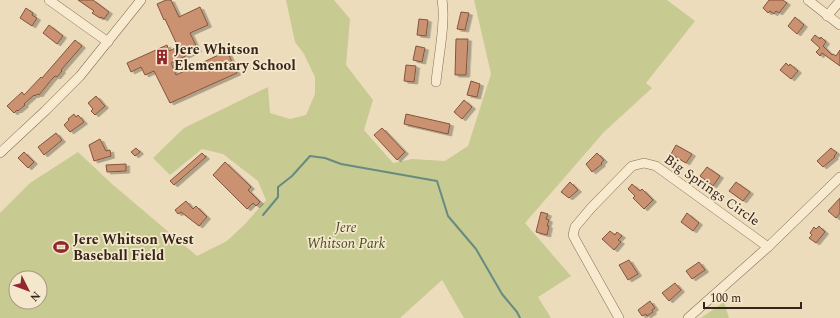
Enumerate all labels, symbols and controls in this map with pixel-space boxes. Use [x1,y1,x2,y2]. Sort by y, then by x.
place label: Jere Whitson Elementary School [174,39,296,76]
building icon: Jere Whitson Elementary School [153,48,171,66]
street label: Big Springs Circle [660,149,764,231]
park label: Jere Whitson Park [307,217,386,254]
place label: Jere Whitson West Baseball Field [73,229,195,266]
sports icon: Jere Whitson West Baseball Field [52,238,70,256]
north arrow [8,270,48,310]
scale bar [704,284,801,310]
text: N [26,287,44,305]
text: 100 m [710,289,741,308]

